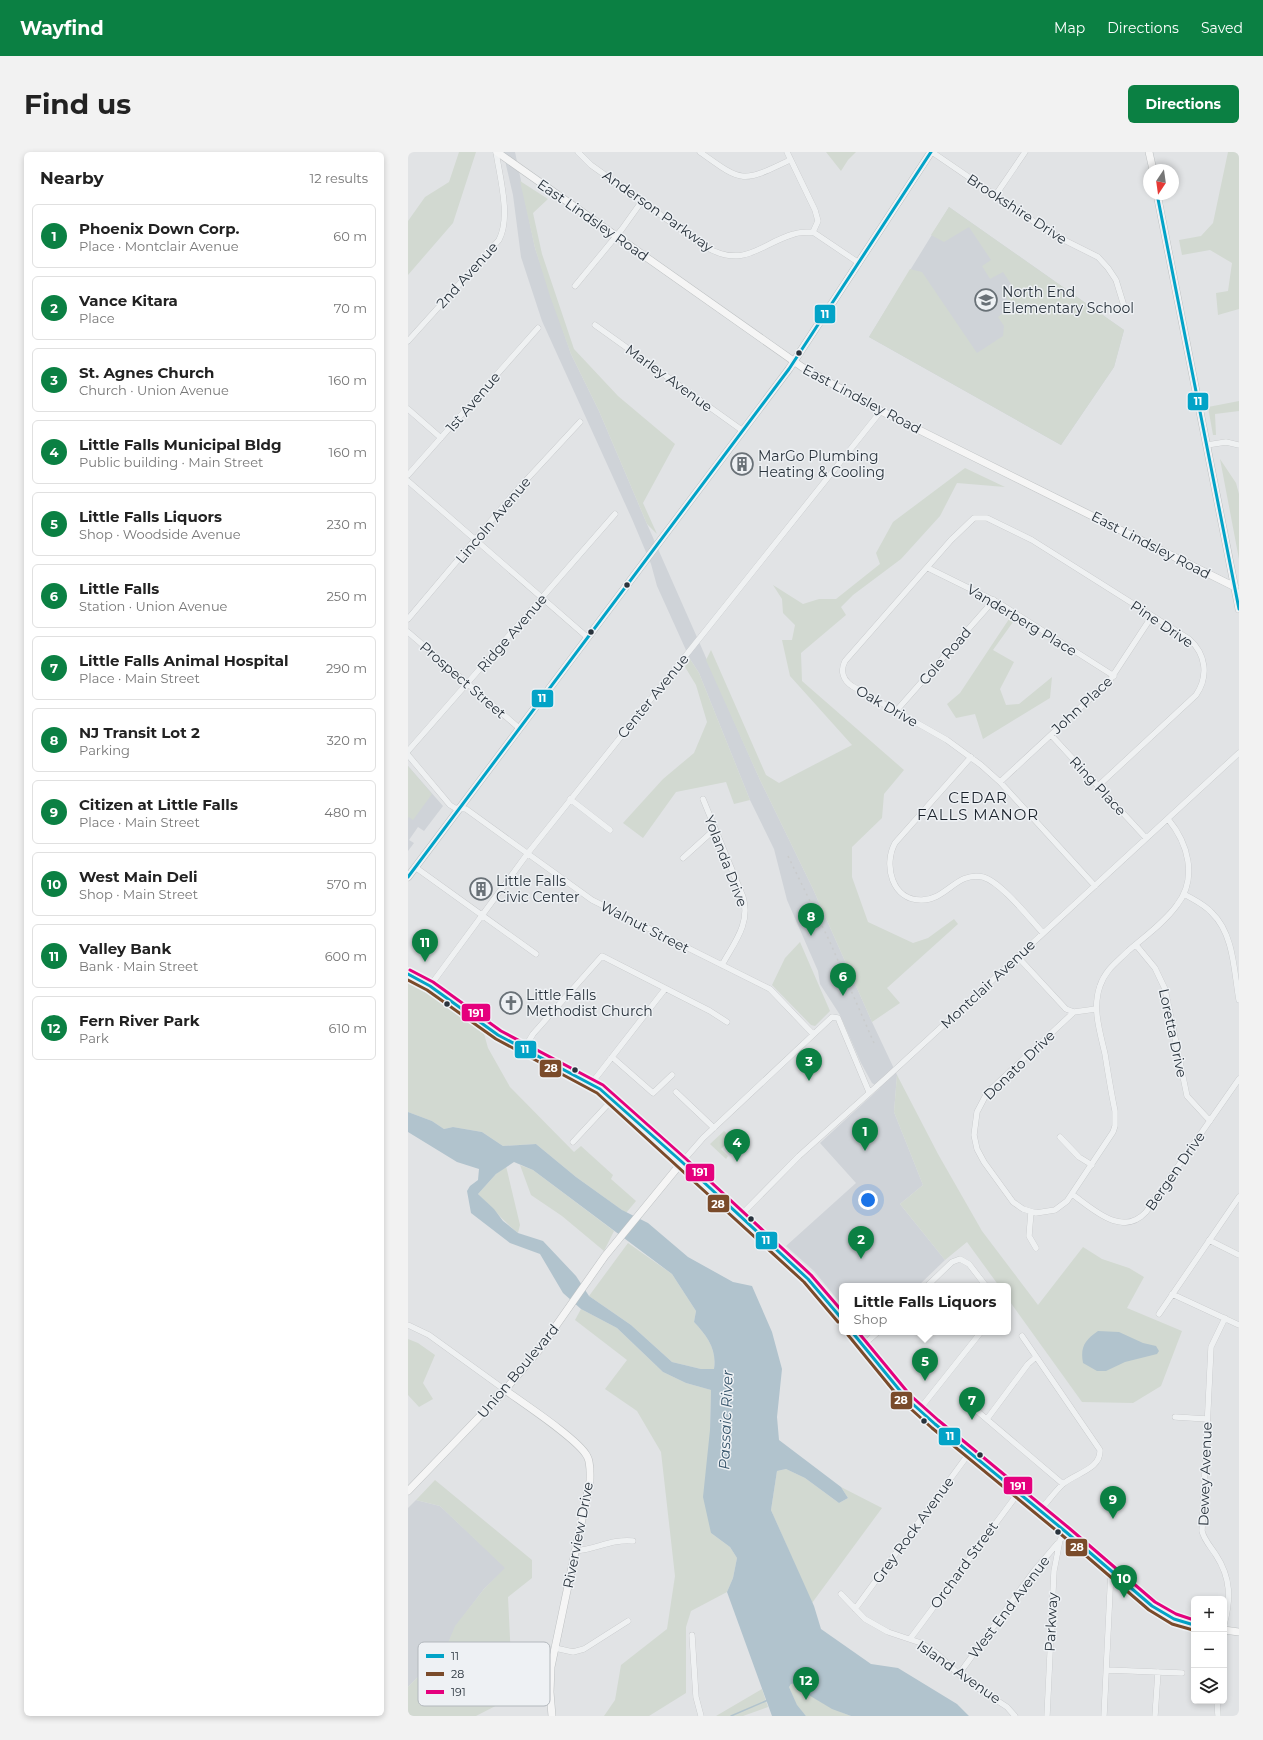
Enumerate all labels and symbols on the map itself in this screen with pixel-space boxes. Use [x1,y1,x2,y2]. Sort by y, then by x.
north arrow [1143,164,1179,200]
street label: Anderson Parkway [599,166,717,256]
street label: Brookshire Drive [963,170,1071,248]
street label: East Lindsley Road [534,175,652,265]
street label: 2nd Avenue [432,238,502,312]
place label: North End Elementary School [1002,283,1134,317]
school or university icon: North End Elementary School [973,287,999,313]
line badge: 11 [814,304,836,324]
text: 11 [821,307,829,321]
street label: Marley Avenue [622,340,716,416]
unlabelled marker [794,348,804,358]
street label: East Lindsley Road [800,360,924,438]
street label: 1st Avenue [442,368,504,436]
line badge: 11 [1187,392,1209,411]
text: 11 [1194,394,1202,408]
place label: MarGo Plumbing Heating & Cooling [758,447,885,481]
building icon: MarGo Plumbing Heating & Cooling [729,451,755,477]
street label: Lincoln Avenue [451,473,535,567]
street label: East Lindsley Road [1088,507,1214,583]
unlabelled marker [622,580,632,590]
street label: Vanderberg Place [964,580,1080,660]
street label: Ridge Avenue [473,590,551,676]
street label: Pine Drive [1127,596,1197,652]
street label: Cole Road [915,623,975,689]
unlabelled marker [586,627,596,637]
street label: Prospect Street [416,638,510,723]
street label: Center Avenue [613,650,693,742]
street label: John Place [1047,672,1116,738]
street label: Oak Drive [853,681,921,731]
line badge: 11 [531,689,554,708]
text: 11 [538,691,546,705]
street label: Ring Place [1066,752,1130,820]
district label: CEDAR FALLS MANOR [917,788,1039,824]
street label: Yolanda Drive [700,813,752,909]
place label: Little Falls Civic Center [496,872,580,906]
building icon: Little Falls Civic Center [468,876,494,902]
street label: Walnut Street [598,897,693,957]
pin: 8 [798,903,824,936]
pin: 11 [412,929,438,962]
street label: Montclair Avenue [937,936,1039,1032]
pin: 6 [830,963,856,996]
place label: Little Falls Methodist Church [526,986,653,1020]
street label: Loretta Drive [1155,987,1191,1079]
church icon: Little Falls Methodist Church [498,990,524,1016]
unlabelled marker [442,999,452,1009]
line badge: 191 [461,1003,491,1022]
text: 191 [468,1006,484,1020]
street label: Donato Drive [979,1026,1059,1104]
line badge: 11 [514,1040,537,1059]
text: 11 [521,1042,529,1056]
pin: 3 [796,1048,822,1081]
line badge: 28 [539,1059,562,1078]
text: 28 [544,1061,558,1075]
unlabelled marker [570,1065,580,1075]
pin: 1 [852,1118,878,1151]
street label: Bergen Drive [1141,1128,1209,1214]
pin: 4 [724,1129,750,1162]
line badge: 191 [685,1163,715,1182]
text: 191 [692,1165,708,1179]
your location [858,1190,878,1210]
line badge: 28 [707,1194,730,1213]
text: 28 [711,1197,725,1211]
unlabelled marker [746,1214,756,1224]
pin: 2 [848,1226,874,1259]
line badge: 11 [755,1231,778,1250]
text: 11 [762,1233,770,1247]
street label: Union Boulevard [473,1320,563,1422]
pin: 5 [912,1348,938,1381]
water label: Passaic River [714,1369,737,1470]
pin: 7 [959,1387,985,1420]
line badge: 28 [890,1391,913,1410]
text: 28 [894,1393,908,1407]
unlabelled marker [919,1416,929,1426]
street label: Dewey Avenue [1194,1421,1216,1527]
line badge: 11 [938,1427,961,1446]
text: 11 [946,1429,954,1443]
unlabelled marker [975,1450,985,1460]
street label: Grey Rock Avenue [868,1473,958,1587]
line badge: 191 [1003,1476,1033,1495]
text: 191 [1010,1479,1026,1493]
street label: Riverview Drive [559,1480,597,1590]
pin: 9 [1100,1486,1126,1519]
street label: Orchard Street [926,1518,1002,1612]
unlabelled marker [1053,1527,1063,1537]
line badge: 28 [1065,1538,1088,1557]
text: 28 [1070,1540,1084,1554]
street label: West End Avenue [964,1552,1054,1662]
pin: 10 [1111,1565,1137,1598]
street label: Parkway [1040,1592,1062,1652]
street label: Island Avenue [913,1636,1005,1708]
legend [418,1642,550,1706]
text: 11 [451,1649,459,1663]
text: 28 [451,1667,464,1681]
pin: 12 [793,1667,819,1700]
text: 191 [451,1685,466,1699]

